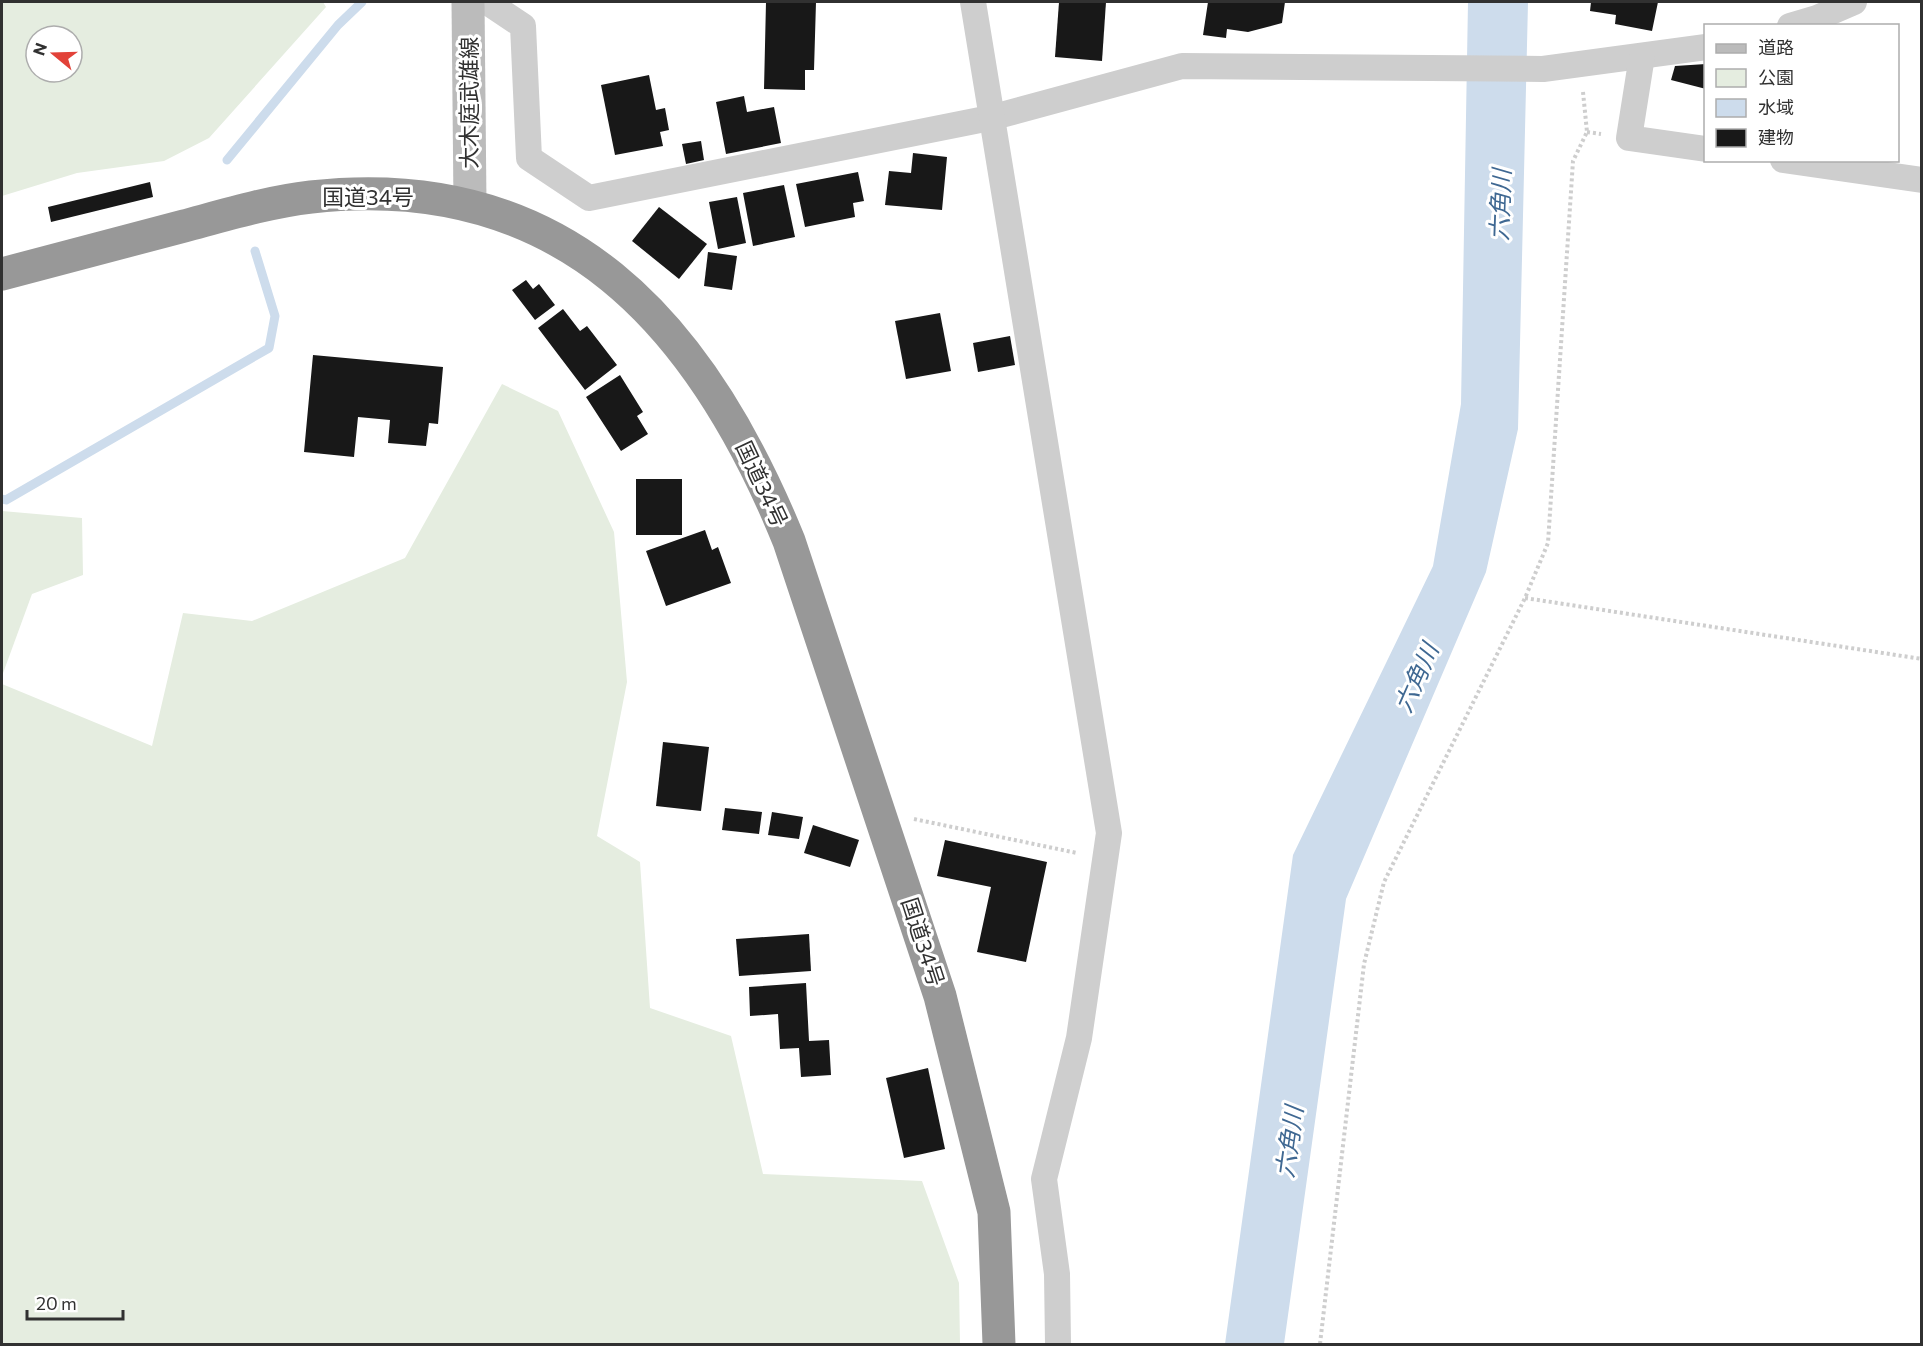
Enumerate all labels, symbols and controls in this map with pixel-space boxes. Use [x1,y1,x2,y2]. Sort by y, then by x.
north arrow [24,24,84,84]
legend [1704,24,1899,162]
text: 道路 [1758,36,1794,58]
street label: 大木庭武雄線 [455,37,482,169]
text: N [28,40,50,58]
text: 公園 [1758,66,1794,88]
text: 水域 [1758,96,1794,118]
text: 建物 [1758,126,1794,148]
water label: 六角川 [1484,165,1515,241]
street label: 国道34号 [322,183,414,210]
street label: 国道34号 [731,436,794,531]
water label: 六角川 [1388,636,1445,716]
street label: 国道34号 [896,894,950,990]
water label: 六角川 [1269,1101,1308,1179]
scale bar [27,1283,123,1321]
text: 20 m [36,1292,77,1314]

